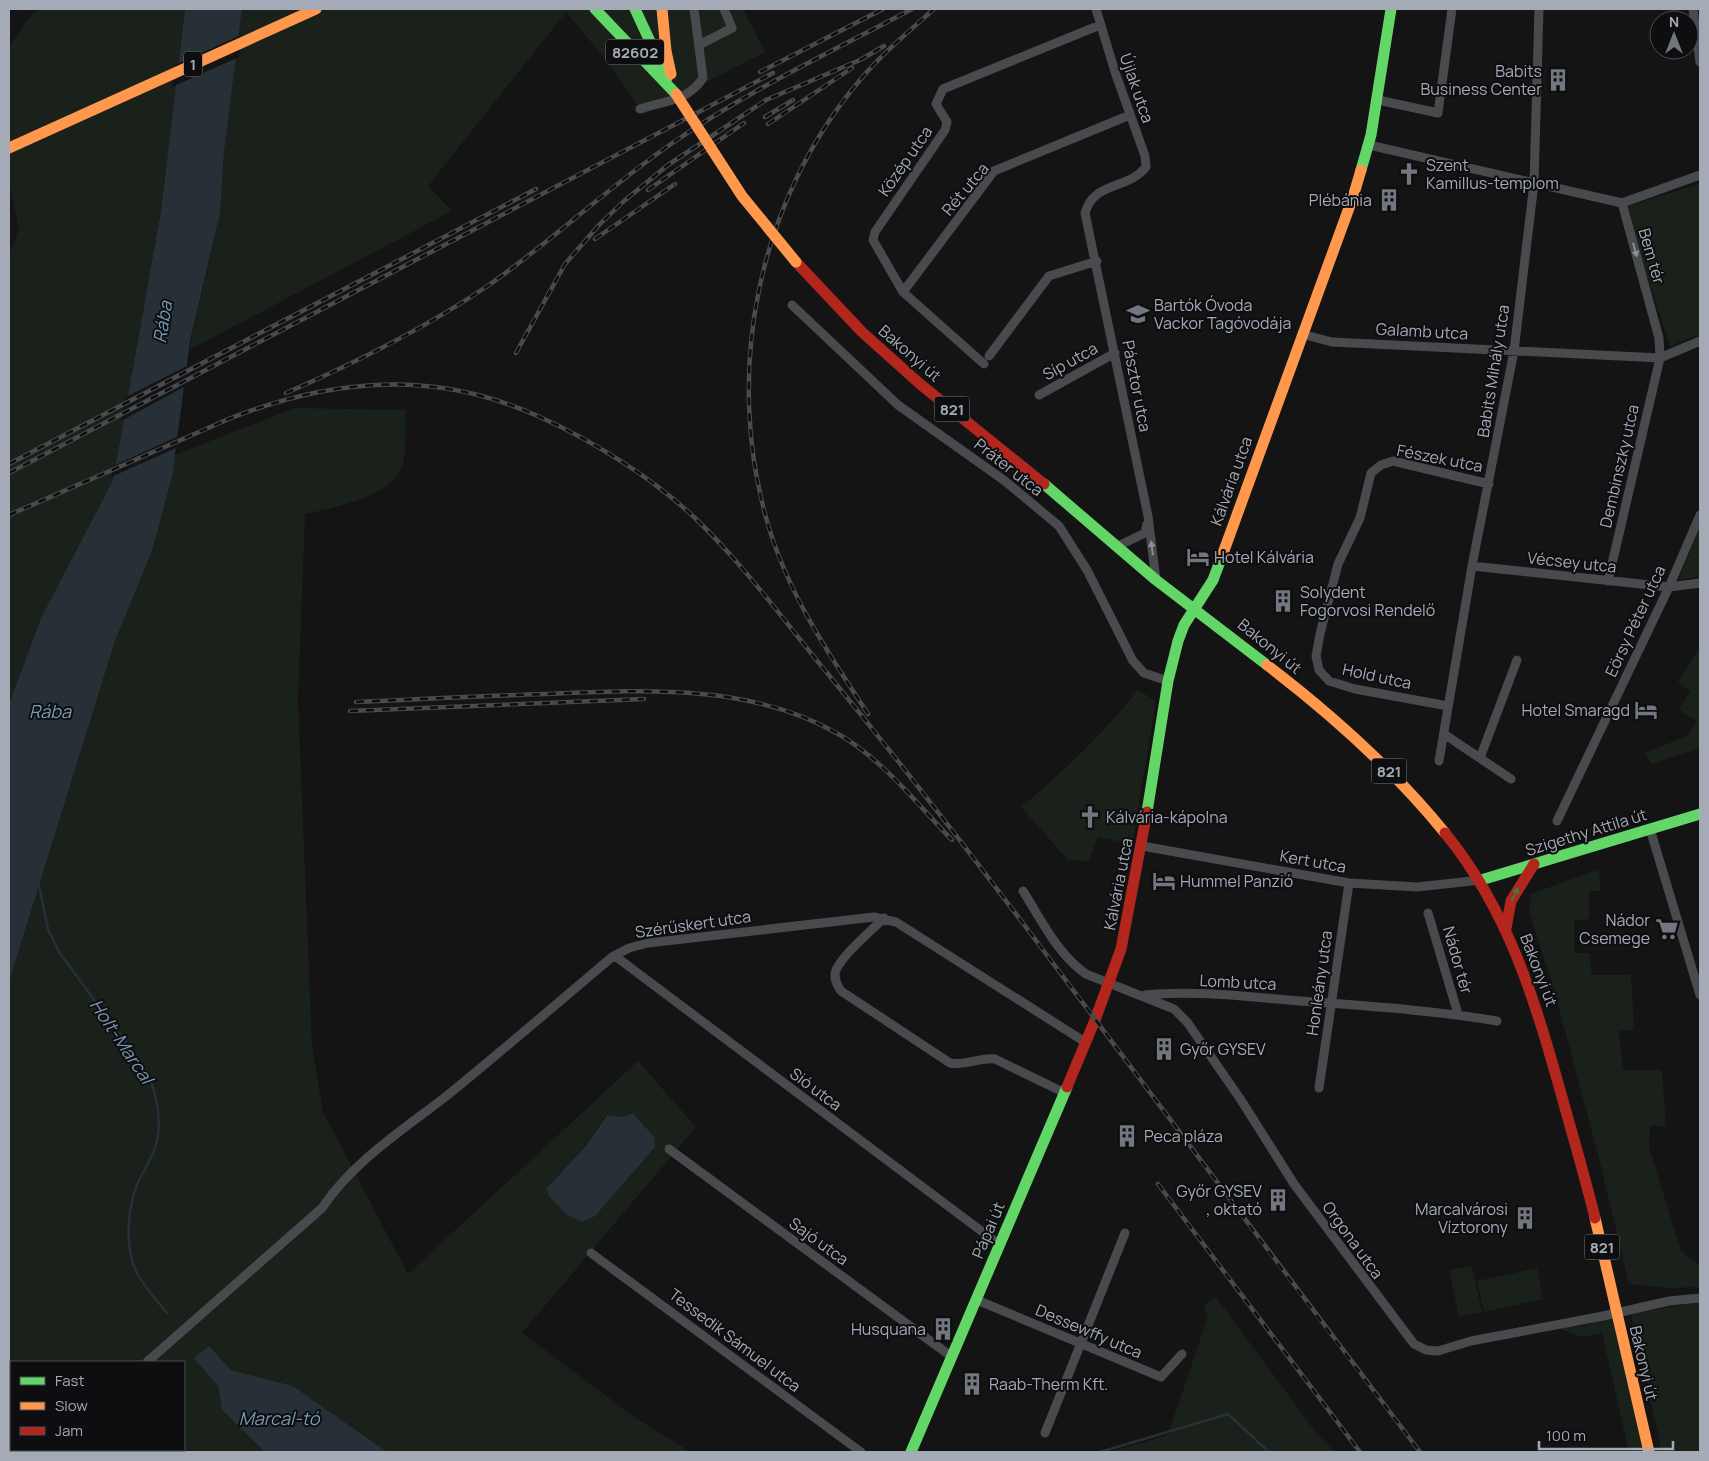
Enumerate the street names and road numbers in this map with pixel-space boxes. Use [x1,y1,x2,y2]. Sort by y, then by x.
road number: 82602 [606,40,664,64]
street label: Újlak utca [1115,50,1159,126]
road number: 1 [184,52,202,76]
street label: Közép utca [873,121,937,201]
street label: Rét utca [937,158,993,220]
street label: Bem tér [1634,225,1671,287]
street label: Babits Mihály utca [1472,303,1514,439]
street label: Galamb utca [1375,318,1469,344]
street label: Bakonyi út [874,320,946,386]
street label: Síp utca [1039,337,1101,385]
street label: Pásztor utca [1117,338,1157,434]
road number: 821 [934,396,970,422]
street label: Dembinszky utca [1594,402,1644,530]
street label: Práter utca [970,433,1048,501]
street label: Kálvária utca [1205,433,1257,529]
street label: Fészek utca [1395,439,1485,477]
street label: Vécsey utca [1526,546,1618,578]
street label: Eörsy Péter utca [1600,562,1670,680]
street label: Bakonyi út [1233,613,1307,679]
street label: Hold utca [1340,658,1414,694]
road number: 821 [1372,758,1406,784]
street label: Szigethy Attila út [1523,803,1649,861]
street label: Kálvária utca [1098,836,1138,932]
street label: Kert utca [1278,844,1348,878]
street label: Szérűskert utca [634,905,752,943]
street label: Nádor tér [1438,924,1478,997]
street label: Honleány utca [1301,929,1337,1037]
street label: Bakonyi út [1515,930,1563,1010]
street label: Lomb utca [1199,969,1277,995]
street label: Sió utca [786,1062,846,1116]
street label: Orgona utca [1317,1197,1389,1283]
street label: Pápai út [966,1198,1010,1262]
street label: Sajó utca [785,1212,853,1270]
road number: 821 [1584,1234,1620,1260]
street label: Tessedik Sámuel utca [665,1283,805,1397]
street label: Dessewffy utca [1032,1299,1146,1363]
street label: Bakonyi út [1625,1323,1663,1403]

